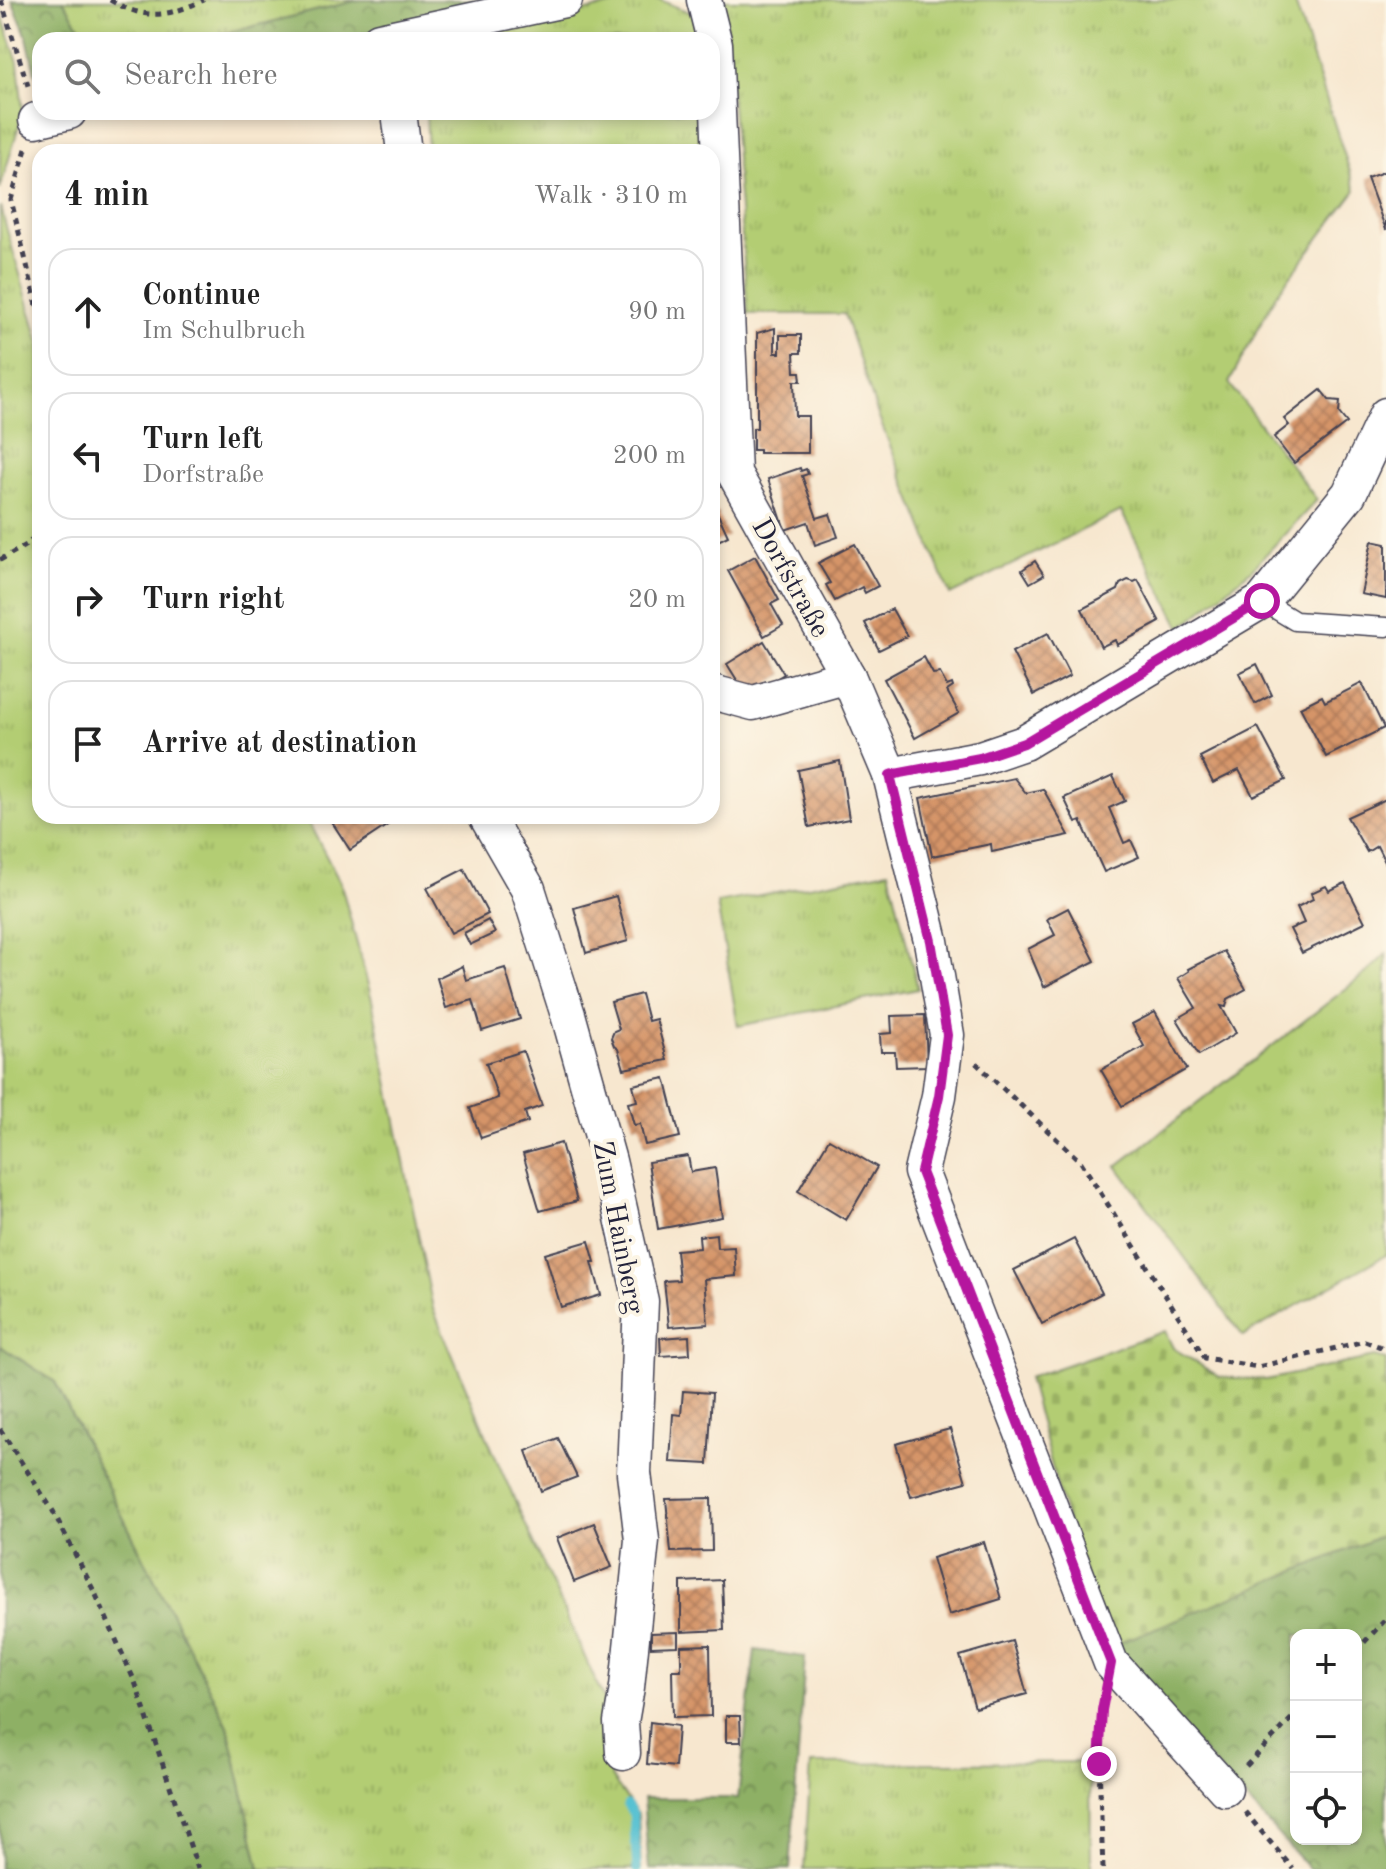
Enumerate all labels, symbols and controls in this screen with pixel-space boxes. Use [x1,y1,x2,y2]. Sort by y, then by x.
search box [32,32,720,120]
icon: search [60,54,104,98]
text: Search here [124,61,278,91]
text: 4 min [64,179,149,213]
text: Walk · 310 m [534,183,688,209]
text: Continue [142,281,261,311]
icon: ahead [66,290,110,334]
text: 90 m [628,299,686,325]
text: Im Schulbruch [142,318,306,344]
text: Turn left [142,425,263,455]
icon: left [66,434,110,478]
text: 200 m [613,443,686,469]
text: Dorfstraße [142,462,264,488]
street label: Dorfstraße [745,514,833,643]
icon: right [66,578,110,622]
route start [1244,583,1280,619]
text: Turn right [142,585,284,615]
text: 20 m [628,587,686,613]
icon: arrive [66,722,110,766]
text: Arrive at destination [142,729,417,759]
street label: Zum Hainberg [587,1139,648,1316]
map controls [1290,1629,1362,1845]
button: + [1290,1629,1362,1701]
button: − [1290,1701,1362,1773]
route end [1081,1746,1117,1782]
button: locate [1290,1773,1362,1845]

